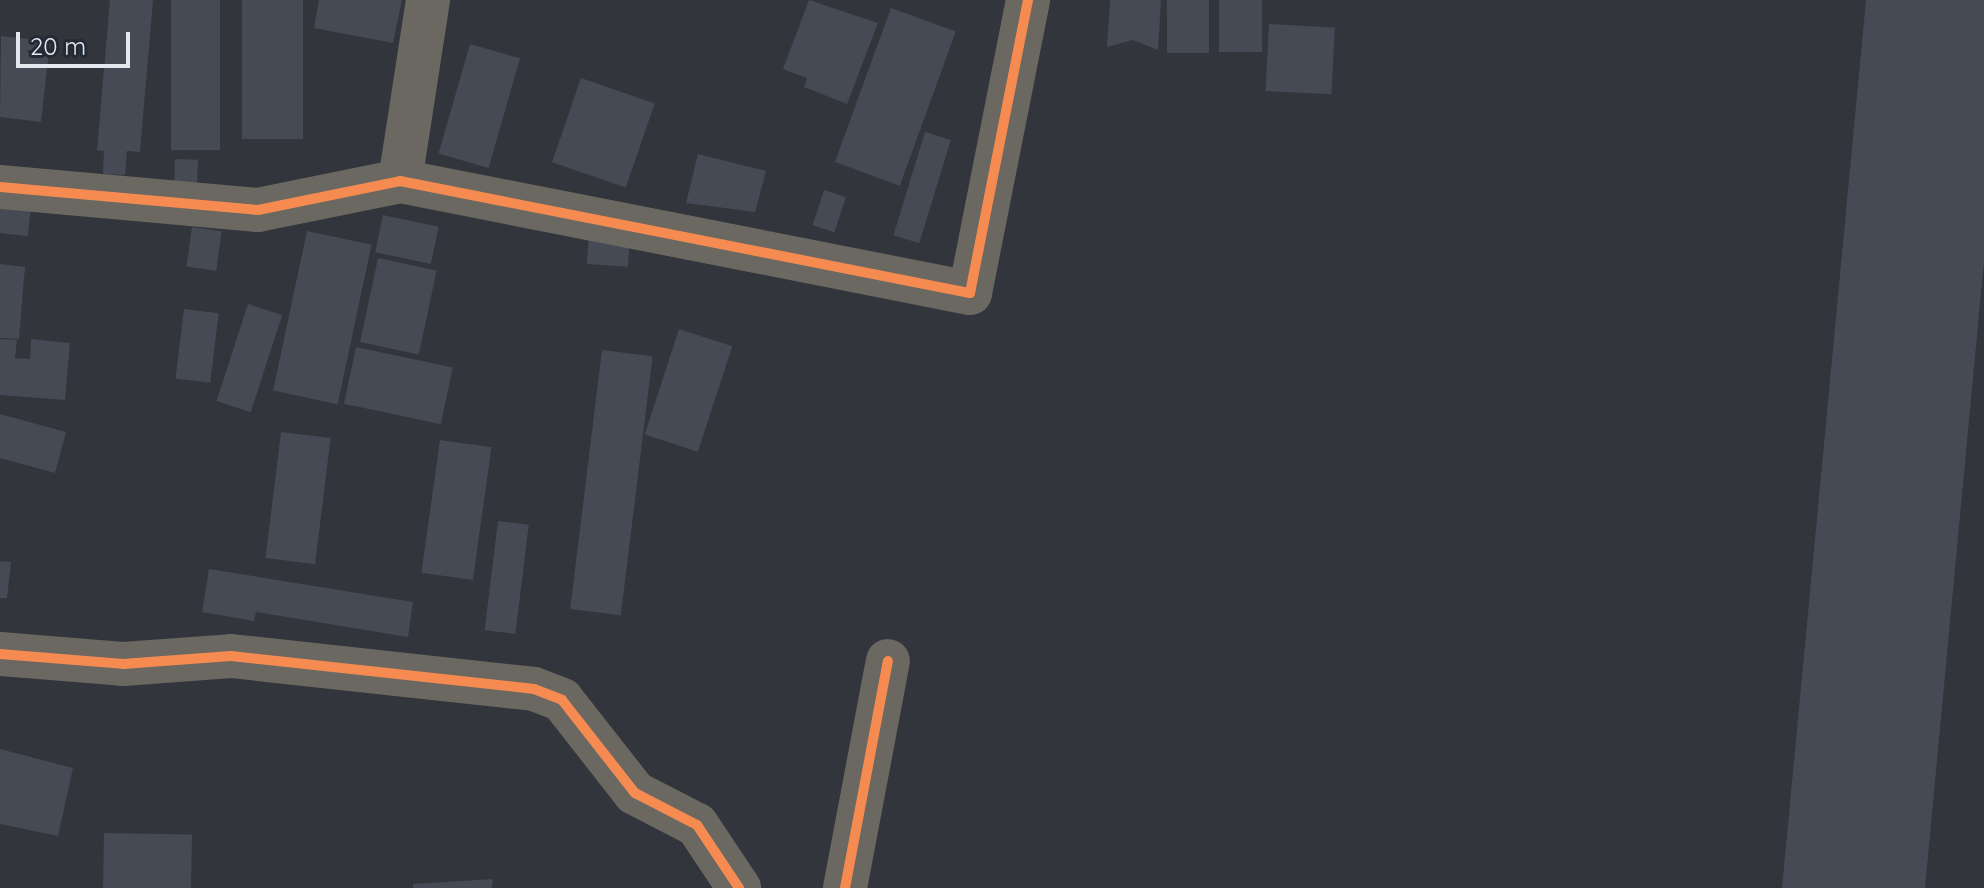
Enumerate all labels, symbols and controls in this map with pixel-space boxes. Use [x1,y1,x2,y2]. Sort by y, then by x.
scale bar [20,16,134,66]
text: 20 m [30,31,86,61]

